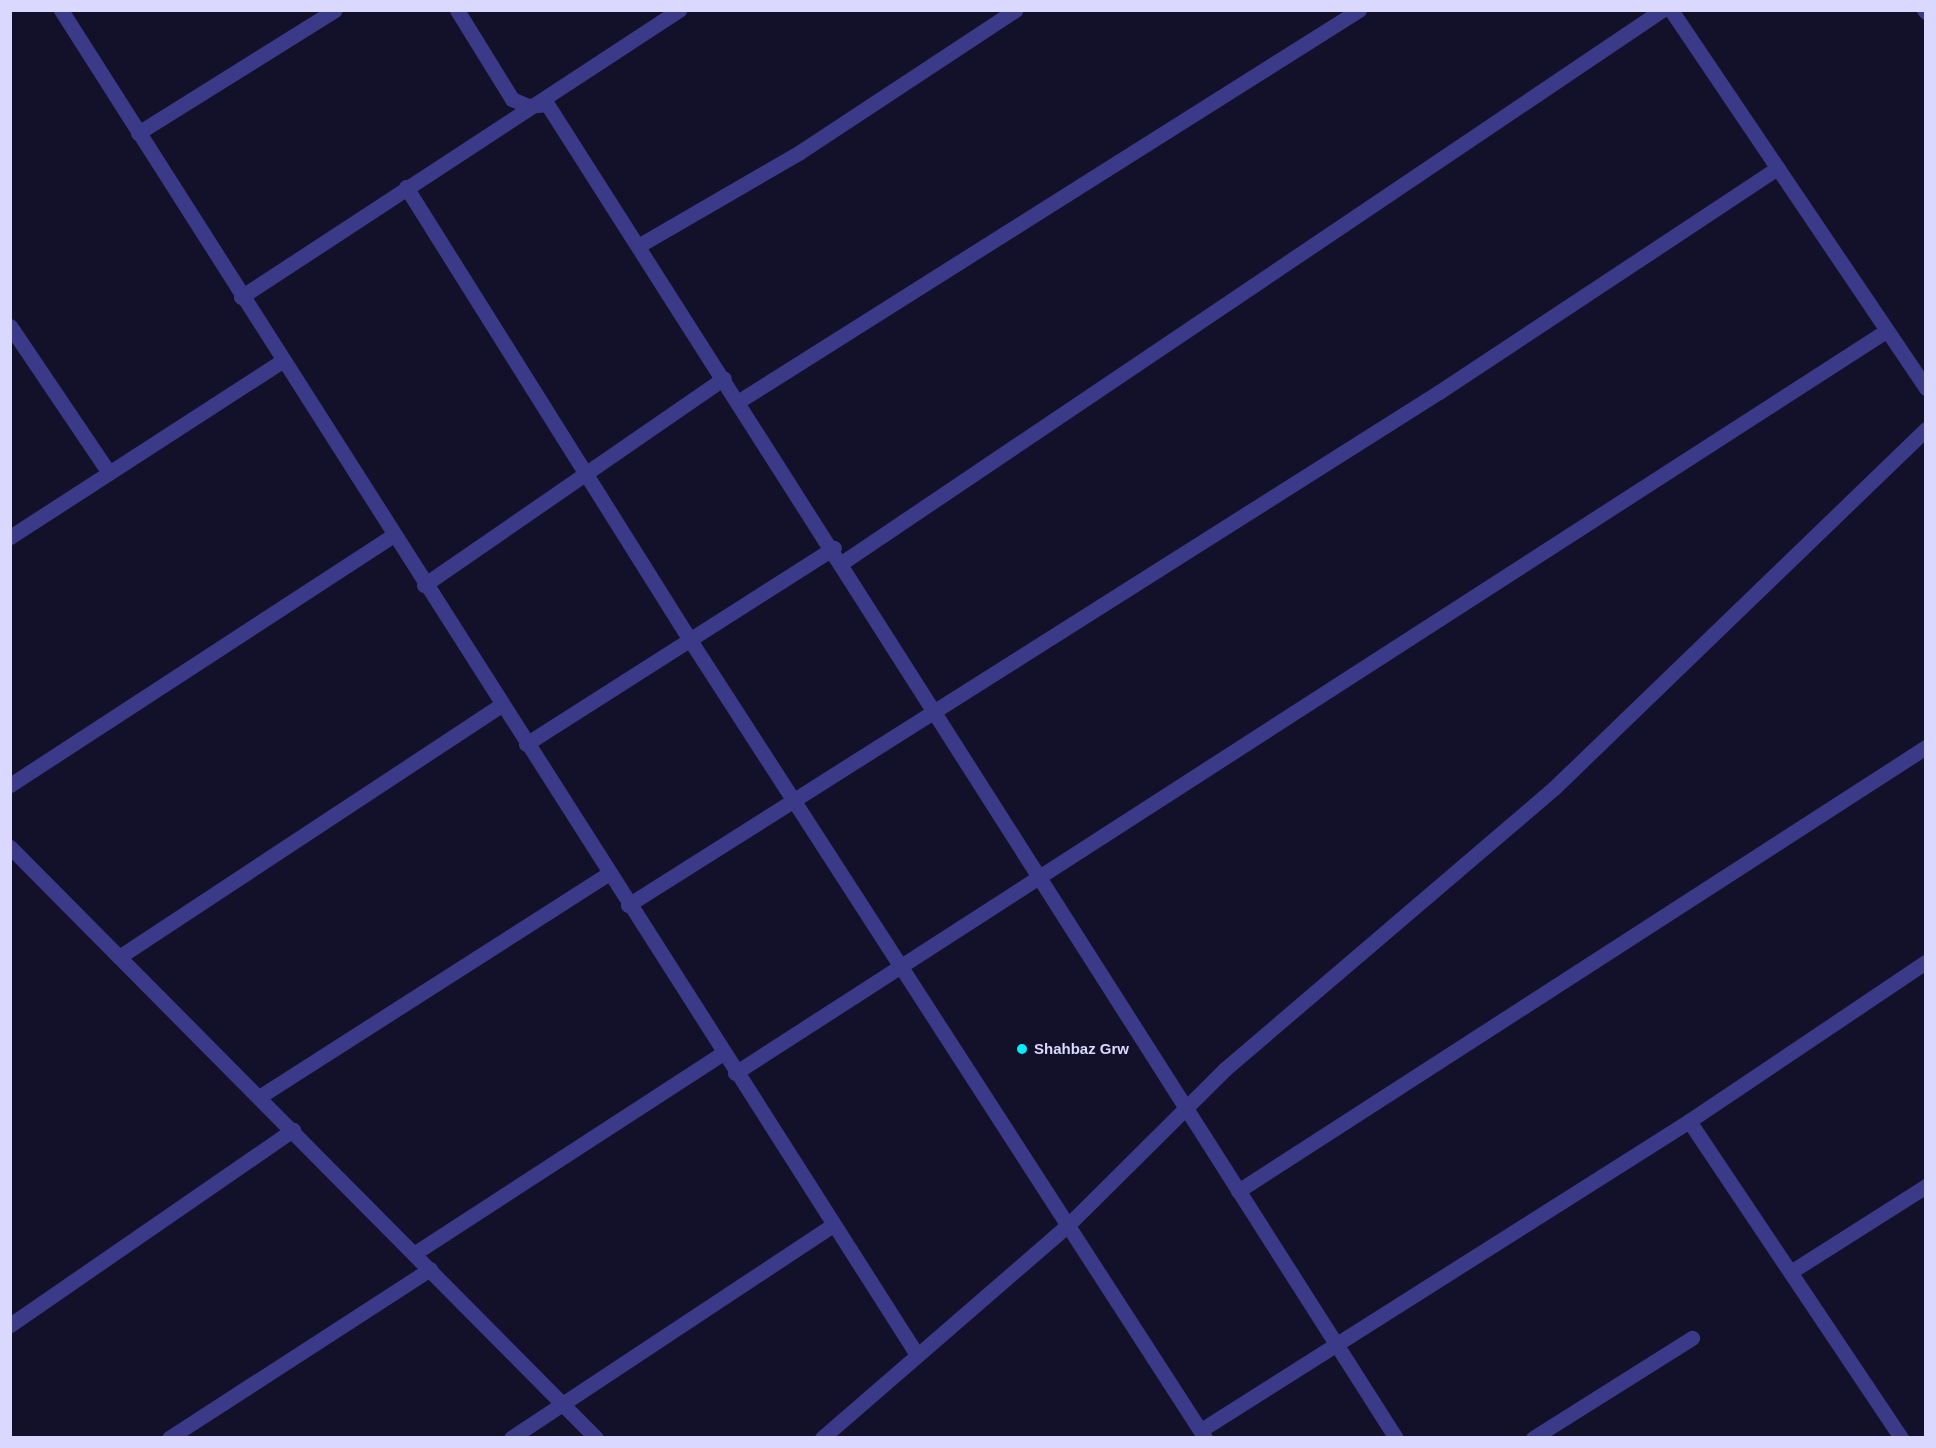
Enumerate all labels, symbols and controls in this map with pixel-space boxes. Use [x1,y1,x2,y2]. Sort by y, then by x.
place label: Shahbaz Grw [1034,1040,1129,1058]
marker: Shahbaz Grw [1015,1042,1029,1056]

